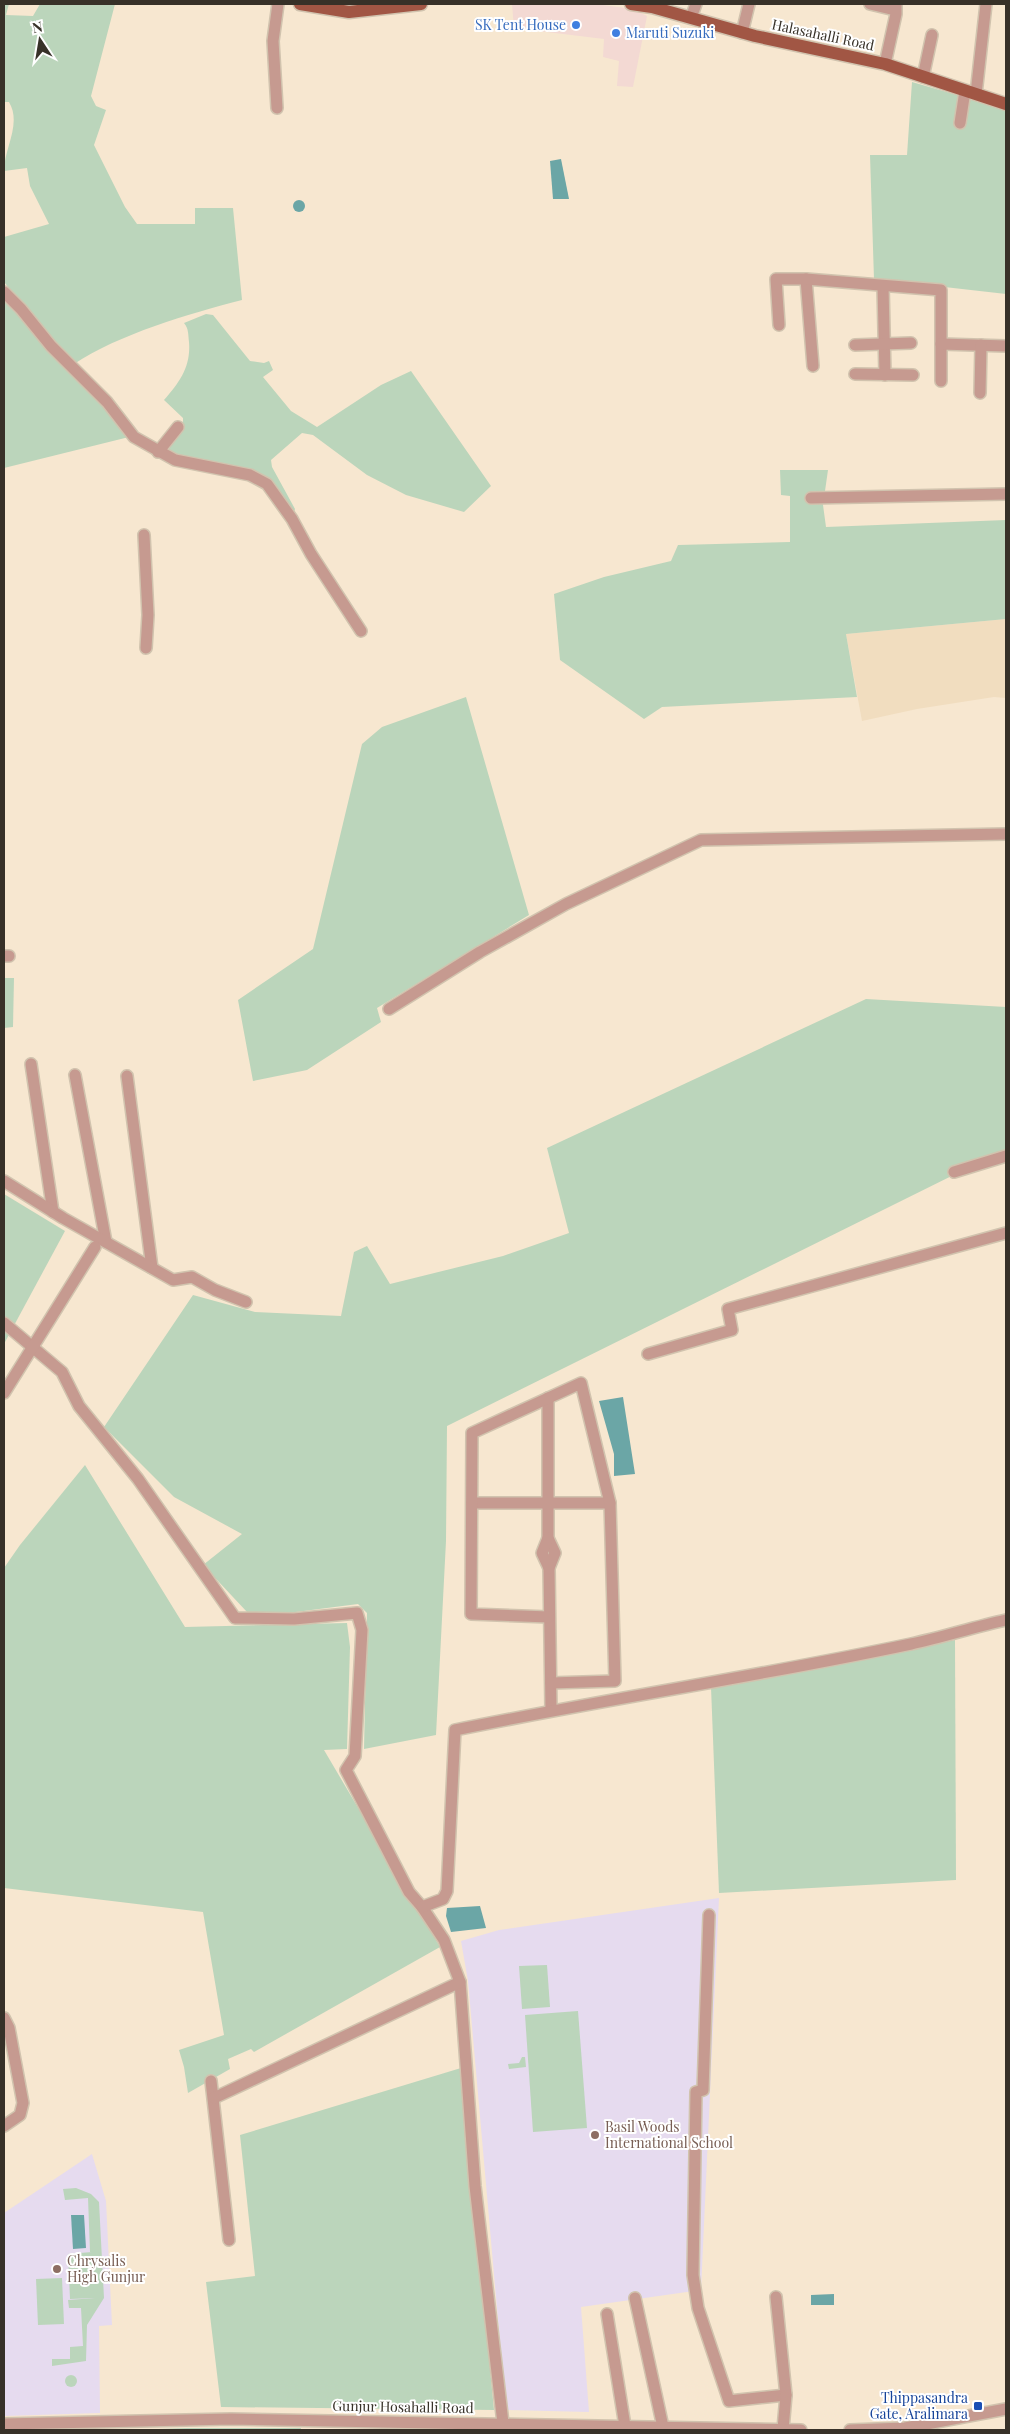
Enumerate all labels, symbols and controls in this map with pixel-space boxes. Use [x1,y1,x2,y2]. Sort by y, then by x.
street label: Halasahalli Road [770,14,876,55]
north arrow [15,15,65,65]
place label: SK Tent House [475,15,566,34]
text: N [30,16,44,37]
marker: SK Tent House [570,19,582,31]
place label: Maruti Suzuki [626,23,714,42]
marker: Maruti Suzuki [610,27,622,39]
place label: Basil Woods International School [605,2117,733,2152]
marker: Basil Woods International School [589,2129,601,2141]
place label: Chrysalis High Gunjur [67,2251,146,2286]
marker: Chrysalis High Gunjur [51,2263,63,2275]
place label: Thippasandra Gate, Aralimara [870,2388,968,2423]
street label: Gunjur Hosahalli Road [332,2396,474,2417]
marker: Thippasandra Gate, Aralimara [972,2400,984,2412]

